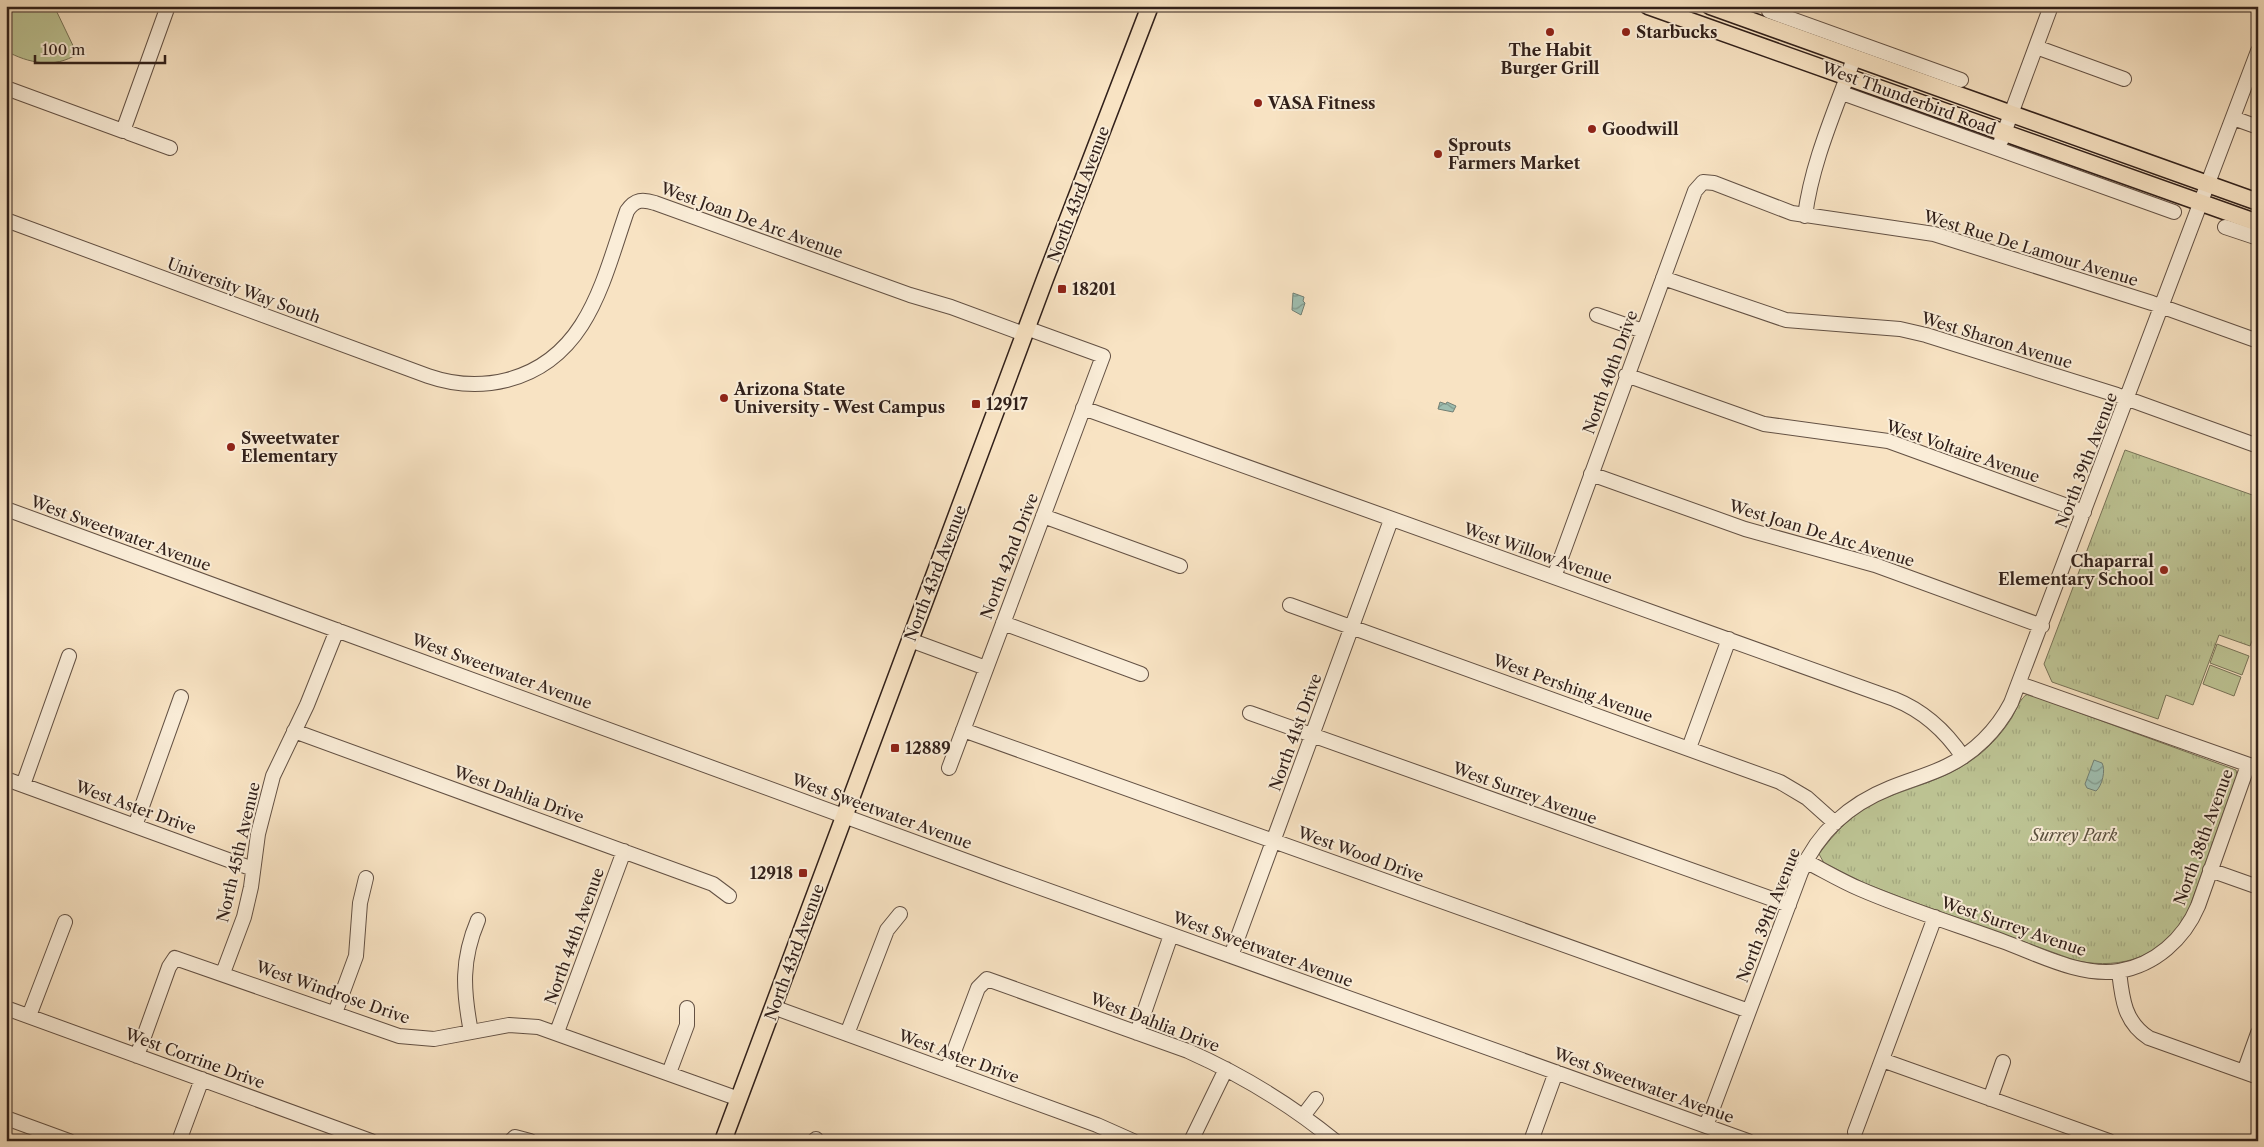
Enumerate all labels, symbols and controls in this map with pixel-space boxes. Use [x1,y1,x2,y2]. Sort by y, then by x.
place label: Starbucks [1636,22,1718,42]
marker: The Habit Burger Grill [1544,26,1556,38]
marker: Starbucks [1620,26,1632,38]
scale bar [35,32,165,64]
text: 100 m [42,40,85,59]
place label: The Habit Burger Grill [1501,40,1600,78]
street label: West Thunderbird Road [1818,57,1999,139]
place label: VASA Fitness [1267,93,1375,113]
marker: VASA Fitness [1252,97,1264,109]
place label: Goodwill [1602,119,1679,139]
street label: North 43rd Avenue [1043,123,1113,265]
marker: Goodwill [1586,123,1598,135]
place label: Sprouts Farmers Market [1448,135,1581,173]
marker: Sprouts Farmers Market [1432,148,1444,160]
street label: West Joan De Arc Avenue [657,177,846,262]
street label: West Rue De Lamour Avenue [1920,206,2141,290]
street label: University Way South [165,253,323,327]
place label: 18201 [1072,279,1117,299]
marker: 18201 [1056,283,1068,295]
street label: North 40th Drive [1578,307,1642,437]
street label: West Sharon Avenue [1918,307,2075,372]
place label: Arizona State University - West Campus [733,379,945,417]
street label: North 39th Avenue [2051,389,2121,531]
marker: Arizona State University - West Campus [718,392,730,404]
place label: 12917 [986,394,1028,414]
marker: 12917 [970,398,982,410]
street label: West Voltaire Avenue [1883,415,2042,487]
place label: Sweetwater Elementary [241,428,340,466]
marker: Sweetwater Elementary [225,441,237,453]
street label: North 42nd Drive [976,490,1042,622]
street label: West Sweetwater Avenue [27,491,214,575]
street label: West Joan De Arc Avenue [1726,495,1917,571]
street label: North 43rd Avenue [900,502,970,644]
street label: West Willow Avenue [1460,518,1615,588]
place label: Chaparral Elementary School [1998,551,2154,589]
marker: Chaparral Elementary School [2158,564,2170,576]
street label: West Sweetwater Avenue [408,629,595,713]
street label: West Pershing Avenue [1489,649,1656,726]
street label: North 41st Drive [1264,670,1326,794]
place label: 12889 [905,738,951,758]
marker: 12889 [889,742,901,754]
street label: West Surrey Avenue [1449,757,1600,828]
street label: West Dahlia Drive [450,761,587,827]
street label: North 38th Avenue [2169,766,2237,908]
street label: West Sweetwater Avenue [788,769,975,853]
street label: West Aster Drive [72,776,199,838]
street label: North 45th Avenue [212,780,264,924]
street label: West Wood Drive [1294,822,1427,886]
park label: Surrey Park [2030,825,2118,845]
street label: North 39th Avenue [1732,845,1804,985]
place label: 12918 [750,863,793,883]
street label: North 44th Avenue [540,865,608,1007]
marker: 12918 [797,867,809,879]
street label: North 43rd Avenue [760,881,828,1023]
street label: West Surrey Avenue [1938,891,2089,960]
street label: West Sweetwater Avenue [1169,907,1356,991]
street label: West Windrose Drive [252,956,413,1028]
street label: West Dahlia Drive [1087,988,1223,1056]
street label: West Corrine Drive [121,1023,268,1093]
street label: West Aster Drive [895,1025,1022,1087]
street label: West Sweetwater Avenue [1550,1043,1737,1127]

